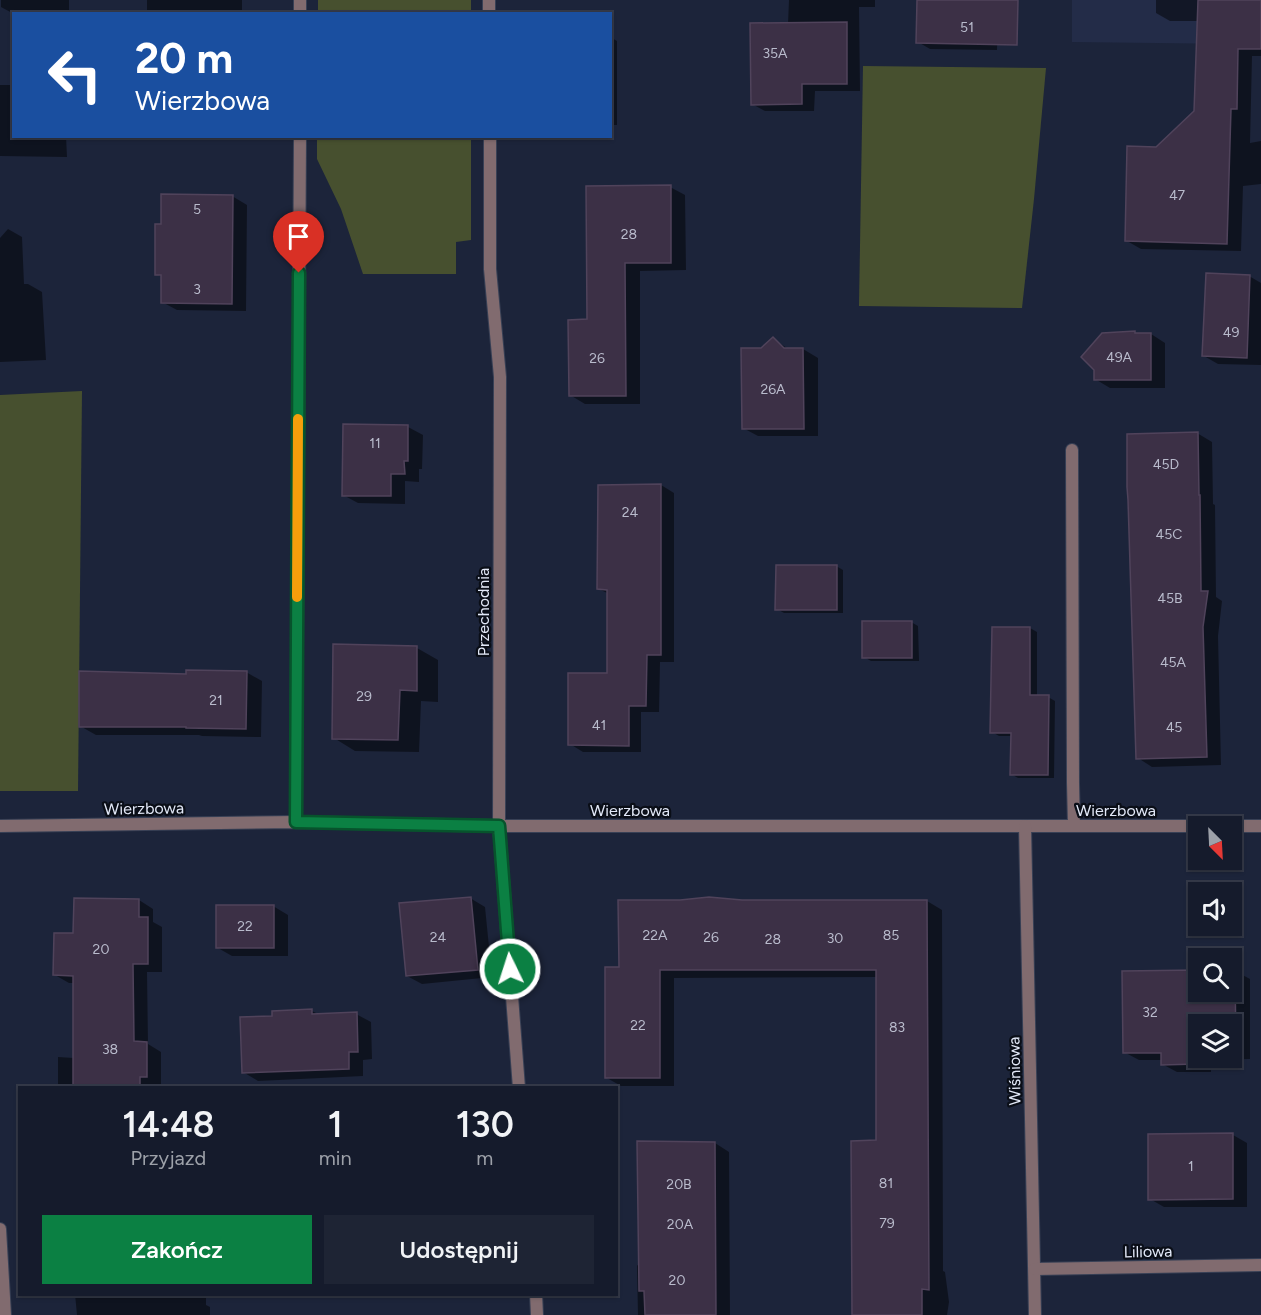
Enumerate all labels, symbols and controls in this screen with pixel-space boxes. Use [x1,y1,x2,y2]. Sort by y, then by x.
house number: 51 [960,19,974,36]
text: 20 m [135,33,233,84]
icon: left [36,36,114,114]
house number: 35A [762,45,788,62]
text: Wierzbowa [135,84,270,117]
house number: 47 [1169,187,1186,204]
house number: 5 [193,201,201,218]
pin [273,211,324,273]
icon: arrive [282,220,315,253]
house number: 28 [621,226,637,243]
house number: 3 [193,281,201,298]
house number: 49 [1223,324,1239,341]
house number: 49A [1106,349,1133,366]
house number: 26 [589,350,605,367]
house number: 26A [760,381,786,398]
house number: 11 [369,435,381,452]
house number: 45D [1153,456,1179,473]
house number: 24 [622,504,639,521]
house number: 45C [1156,526,1182,543]
street label: Przechodnia [474,568,493,656]
house number: 45B [1157,590,1183,607]
house number: 45A [1160,654,1187,671]
house number: 29 [356,688,372,705]
house number: 21 [209,692,223,709]
house number: 41 [592,717,606,734]
house number: 45 [1166,719,1182,736]
street label: Wierzbowa [104,798,184,819]
street label: Wierzbowa [590,801,670,820]
street label: Wierzbowa [1076,801,1156,820]
north arrow [1188,816,1242,870]
map controls [1188,816,1242,1068]
button: sound [1188,882,1242,936]
house number: 22 [237,918,253,935]
house number: 22A [642,927,668,944]
house number: 85 [883,927,899,944]
house number: 24 [430,929,447,946]
house number: 26 [703,929,719,946]
house number: 30 [827,930,843,947]
house number: 28 [765,931,781,948]
position arrow [478,937,542,1001]
house number: 20 [93,941,109,958]
button: search [1188,948,1242,1002]
house number: 32 [1142,1004,1158,1021]
button: layers [1188,1014,1242,1068]
house number: 22 [630,1017,646,1034]
house number: 83 [889,1019,905,1036]
street label: Wiśniowa [1004,1036,1025,1106]
house number: 38 [102,1041,118,1058]
text: 14:48 [122,1103,215,1146]
text: 1 [328,1103,343,1146]
text: 130 [456,1103,514,1146]
text: Przyjazd [131,1146,206,1170]
text: min [319,1146,352,1170]
text: m [476,1146,493,1170]
house number: 1 [1188,1158,1194,1175]
house number: 81 [879,1175,893,1192]
house number: 20B [666,1176,692,1193]
button: Zakończ [42,1215,312,1284]
button: Udostępnij [324,1215,594,1284]
house number: 79 [879,1215,895,1232]
house number: 20A [667,1216,694,1233]
street label: Liliowa [1123,1242,1173,1261]
house number: 20 [669,1272,685,1289]

